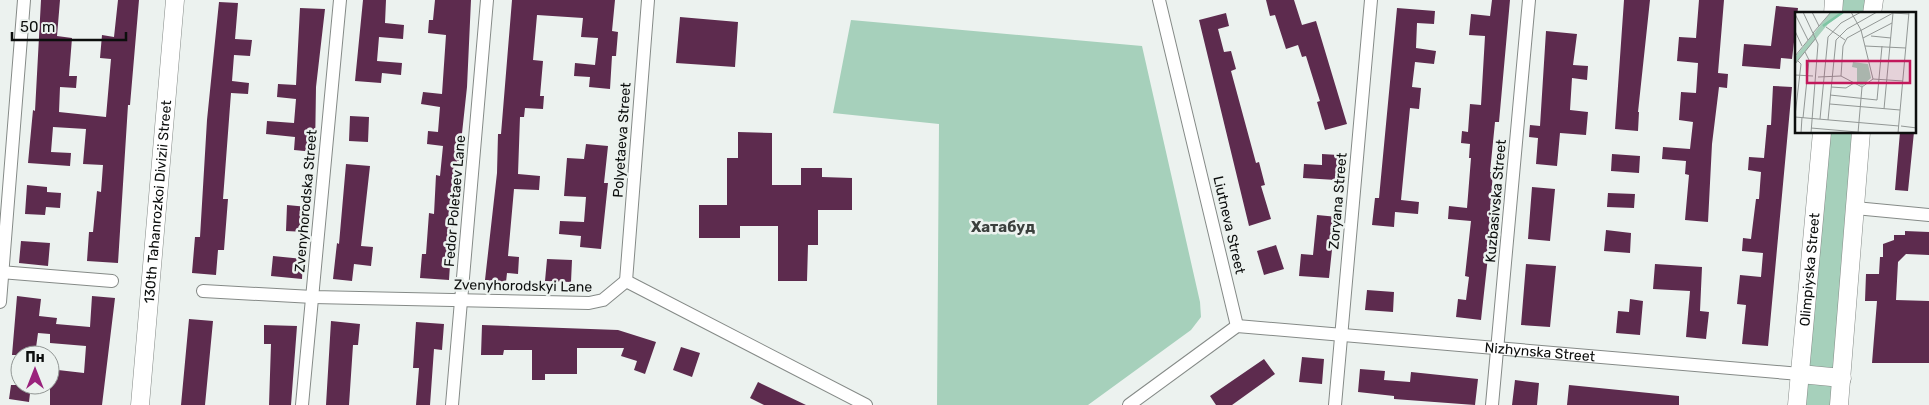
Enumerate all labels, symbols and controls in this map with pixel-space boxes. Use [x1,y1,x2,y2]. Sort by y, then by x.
scale bar [12,10,126,42]
inset map [1795,12,1916,134]
text: 50 m [20,18,55,36]
street label: Polyetaeva Street [609,81,635,198]
street label: 130th Tahanrozkoi Divizii Street [140,99,175,304]
street label: Zvenyhorodska Street [291,128,321,273]
street label: Fedor Poletaev Lane [441,134,469,268]
street label: Kuzbasivska Street [1482,138,1510,263]
street label: Zoryana Street [1325,152,1351,250]
street label: Liutneva Street [1209,174,1249,276]
street label: Olimpiyska Street [1796,212,1823,327]
district label: Хатабуд [971,218,1035,236]
street label: Zvenyhorodskyi Lane [454,276,592,296]
street label: Nizhynska Street [1484,339,1596,365]
north arrow [10,345,60,395]
text: Пн [25,349,45,366]

